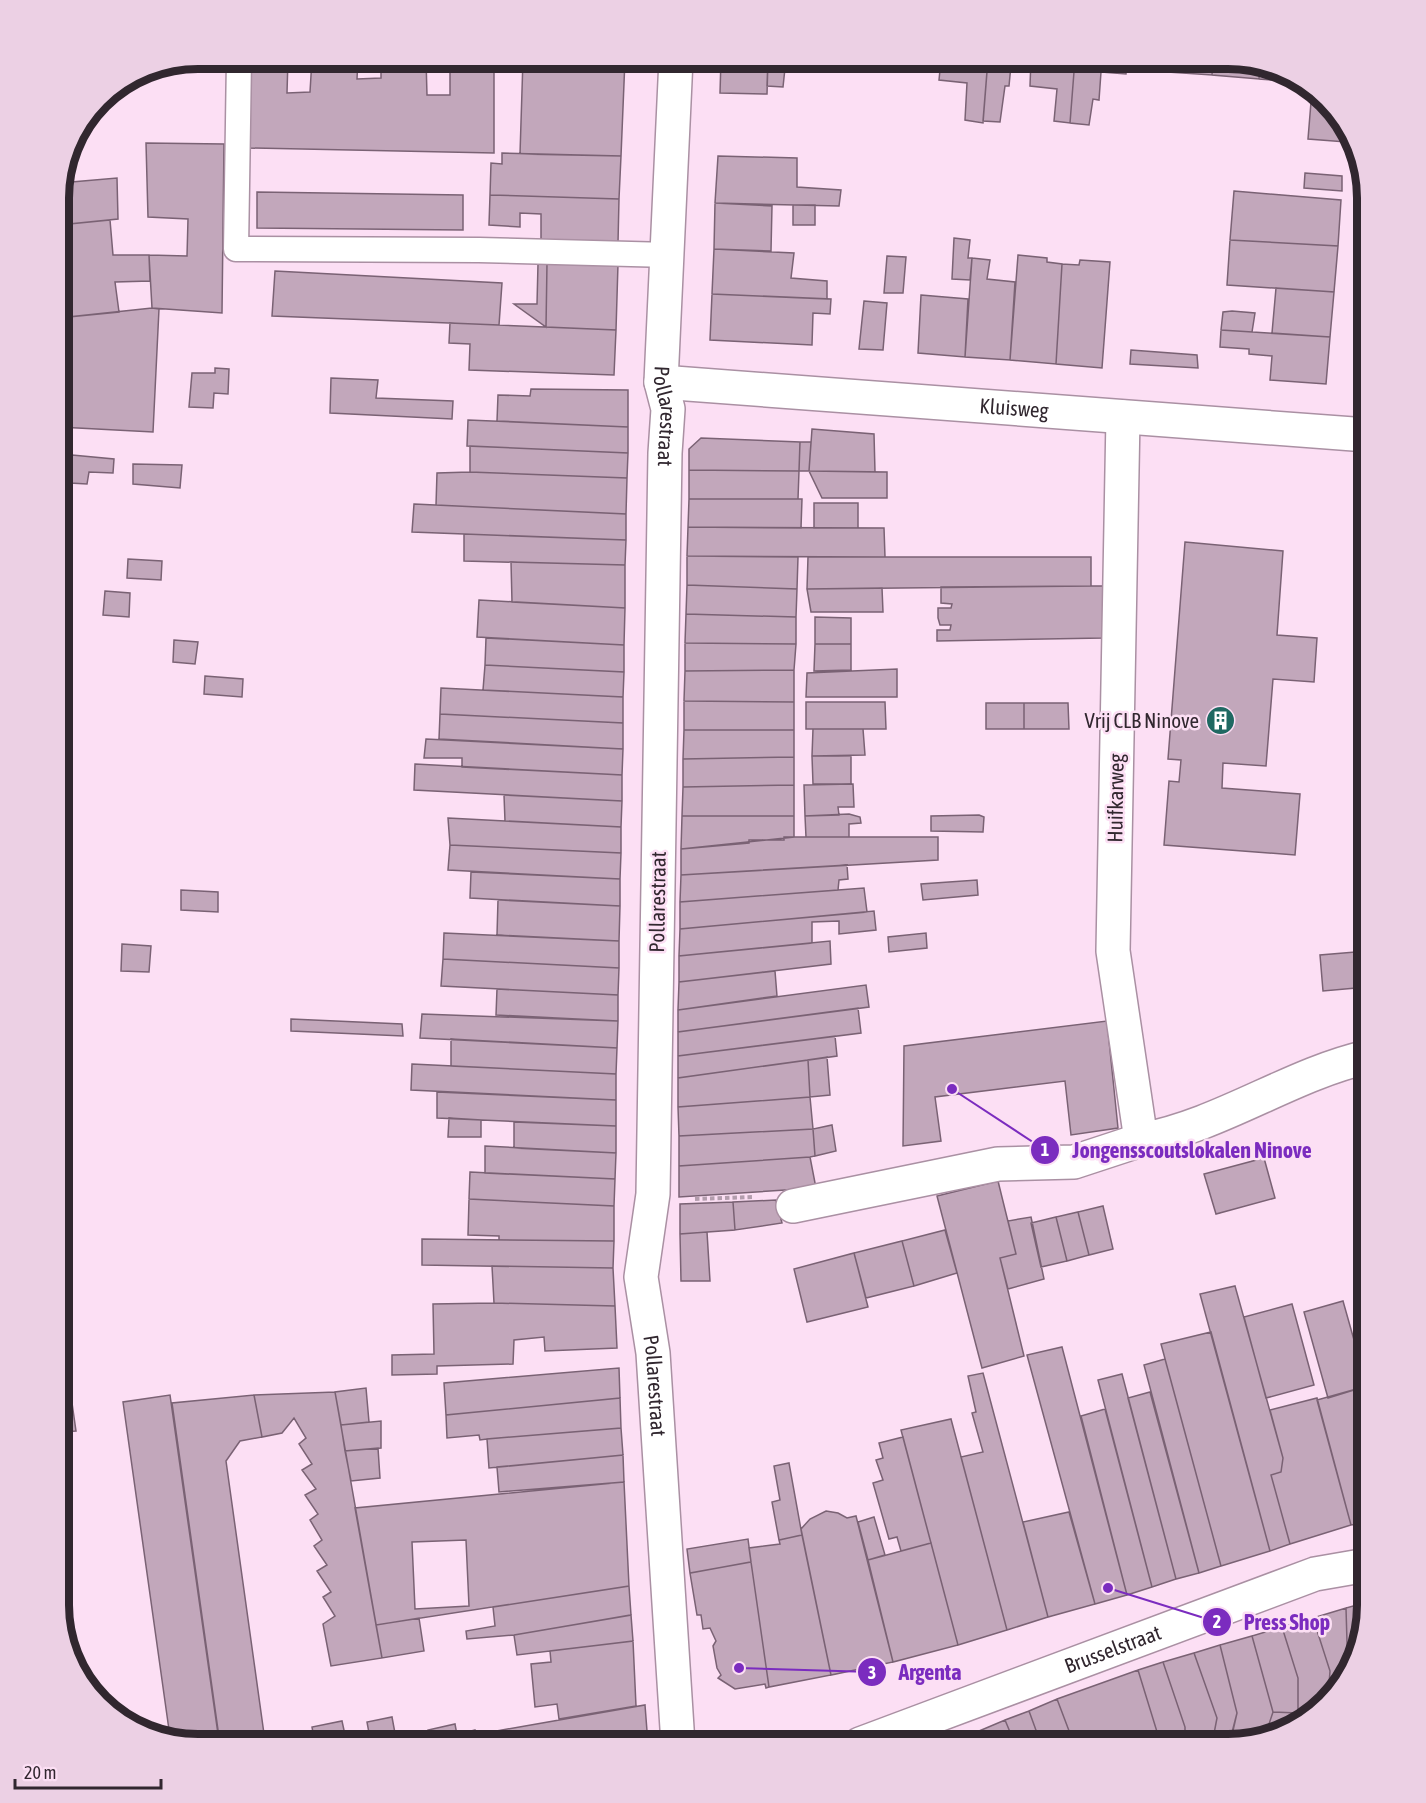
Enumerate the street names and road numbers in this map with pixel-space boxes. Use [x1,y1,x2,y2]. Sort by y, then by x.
street label: Pollarestraat [650,365,681,467]
street label: Kluisweg [979,393,1049,422]
street label: Huifkarweg [1102,753,1128,843]
street label: Pollarestraat [644,851,670,953]
street label: Pollarestraat [639,1333,671,1437]
street label: Brusselstraat [1061,1620,1164,1678]

